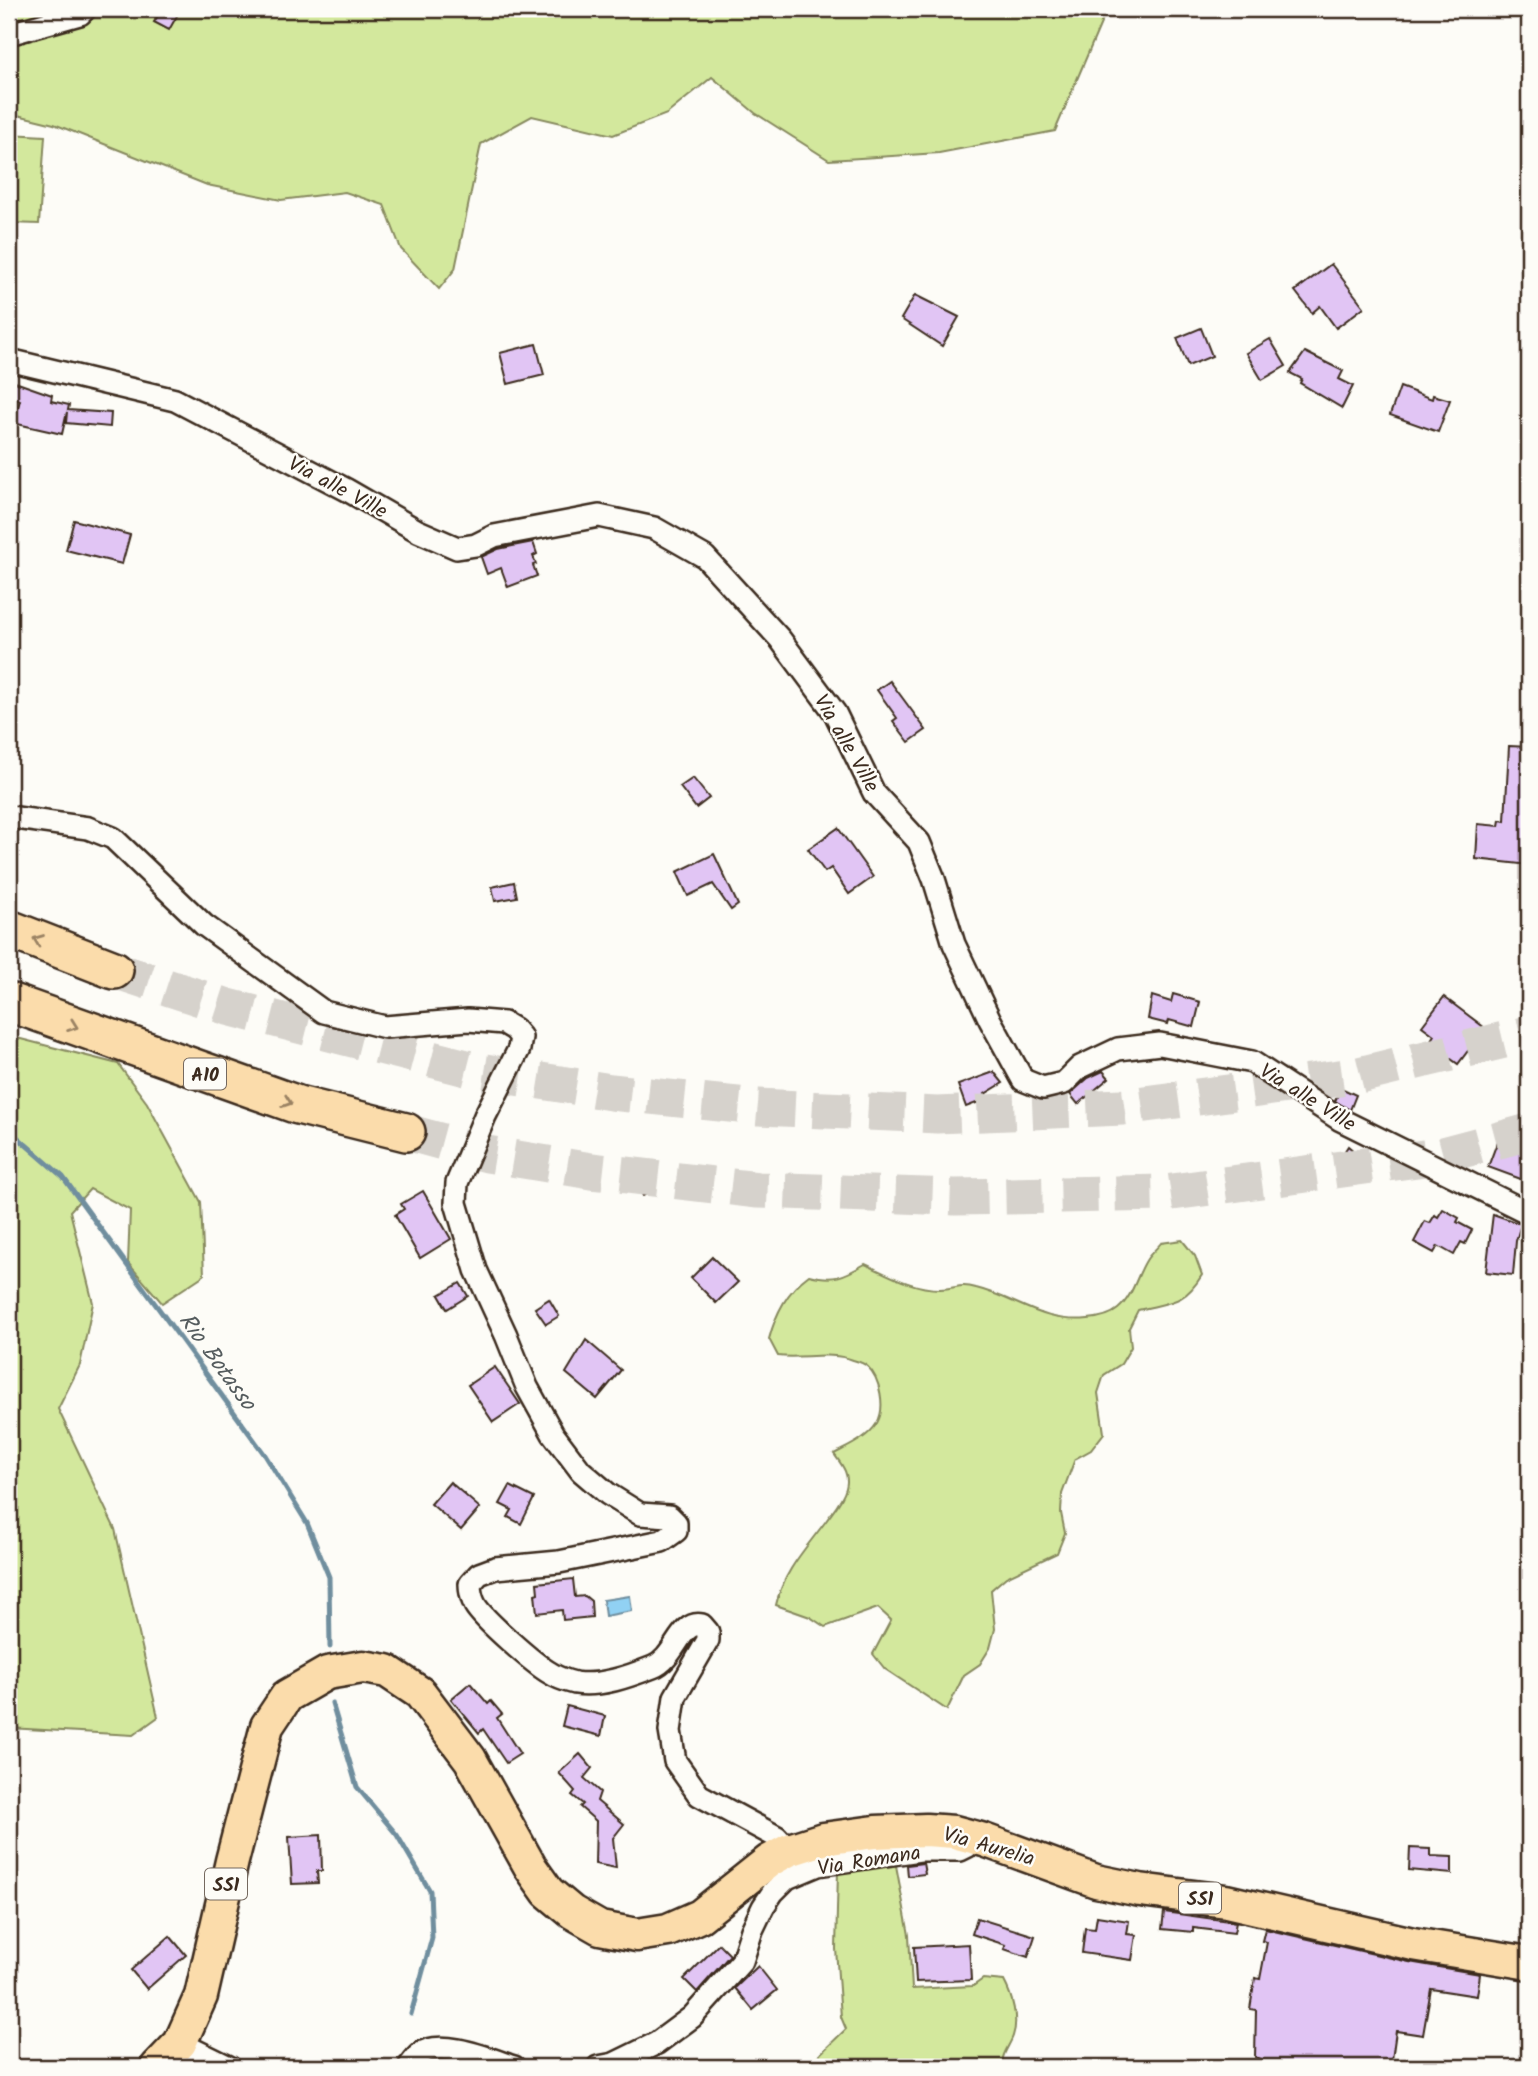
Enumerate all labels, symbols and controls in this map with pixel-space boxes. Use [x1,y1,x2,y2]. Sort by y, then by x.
street label: Via alle Ville [282,448,393,529]
street label: Via alle Ville [804,689,887,799]
one-way arrow [33,935,45,949]
one-way arrow [66,1018,78,1032]
street label: Via alle Ville [1253,1056,1362,1141]
road number: A10 [184,1058,226,1090]
one-way arrow [281,1094,293,1108]
water label: Rio Botasso [169,1306,265,1420]
street label: Via Aurelia [939,1819,1038,1876]
street label: Via Romana [815,1837,923,1886]
road number: SS1 [205,1868,247,1900]
road number: SS1 [1179,1882,1221,1914]

